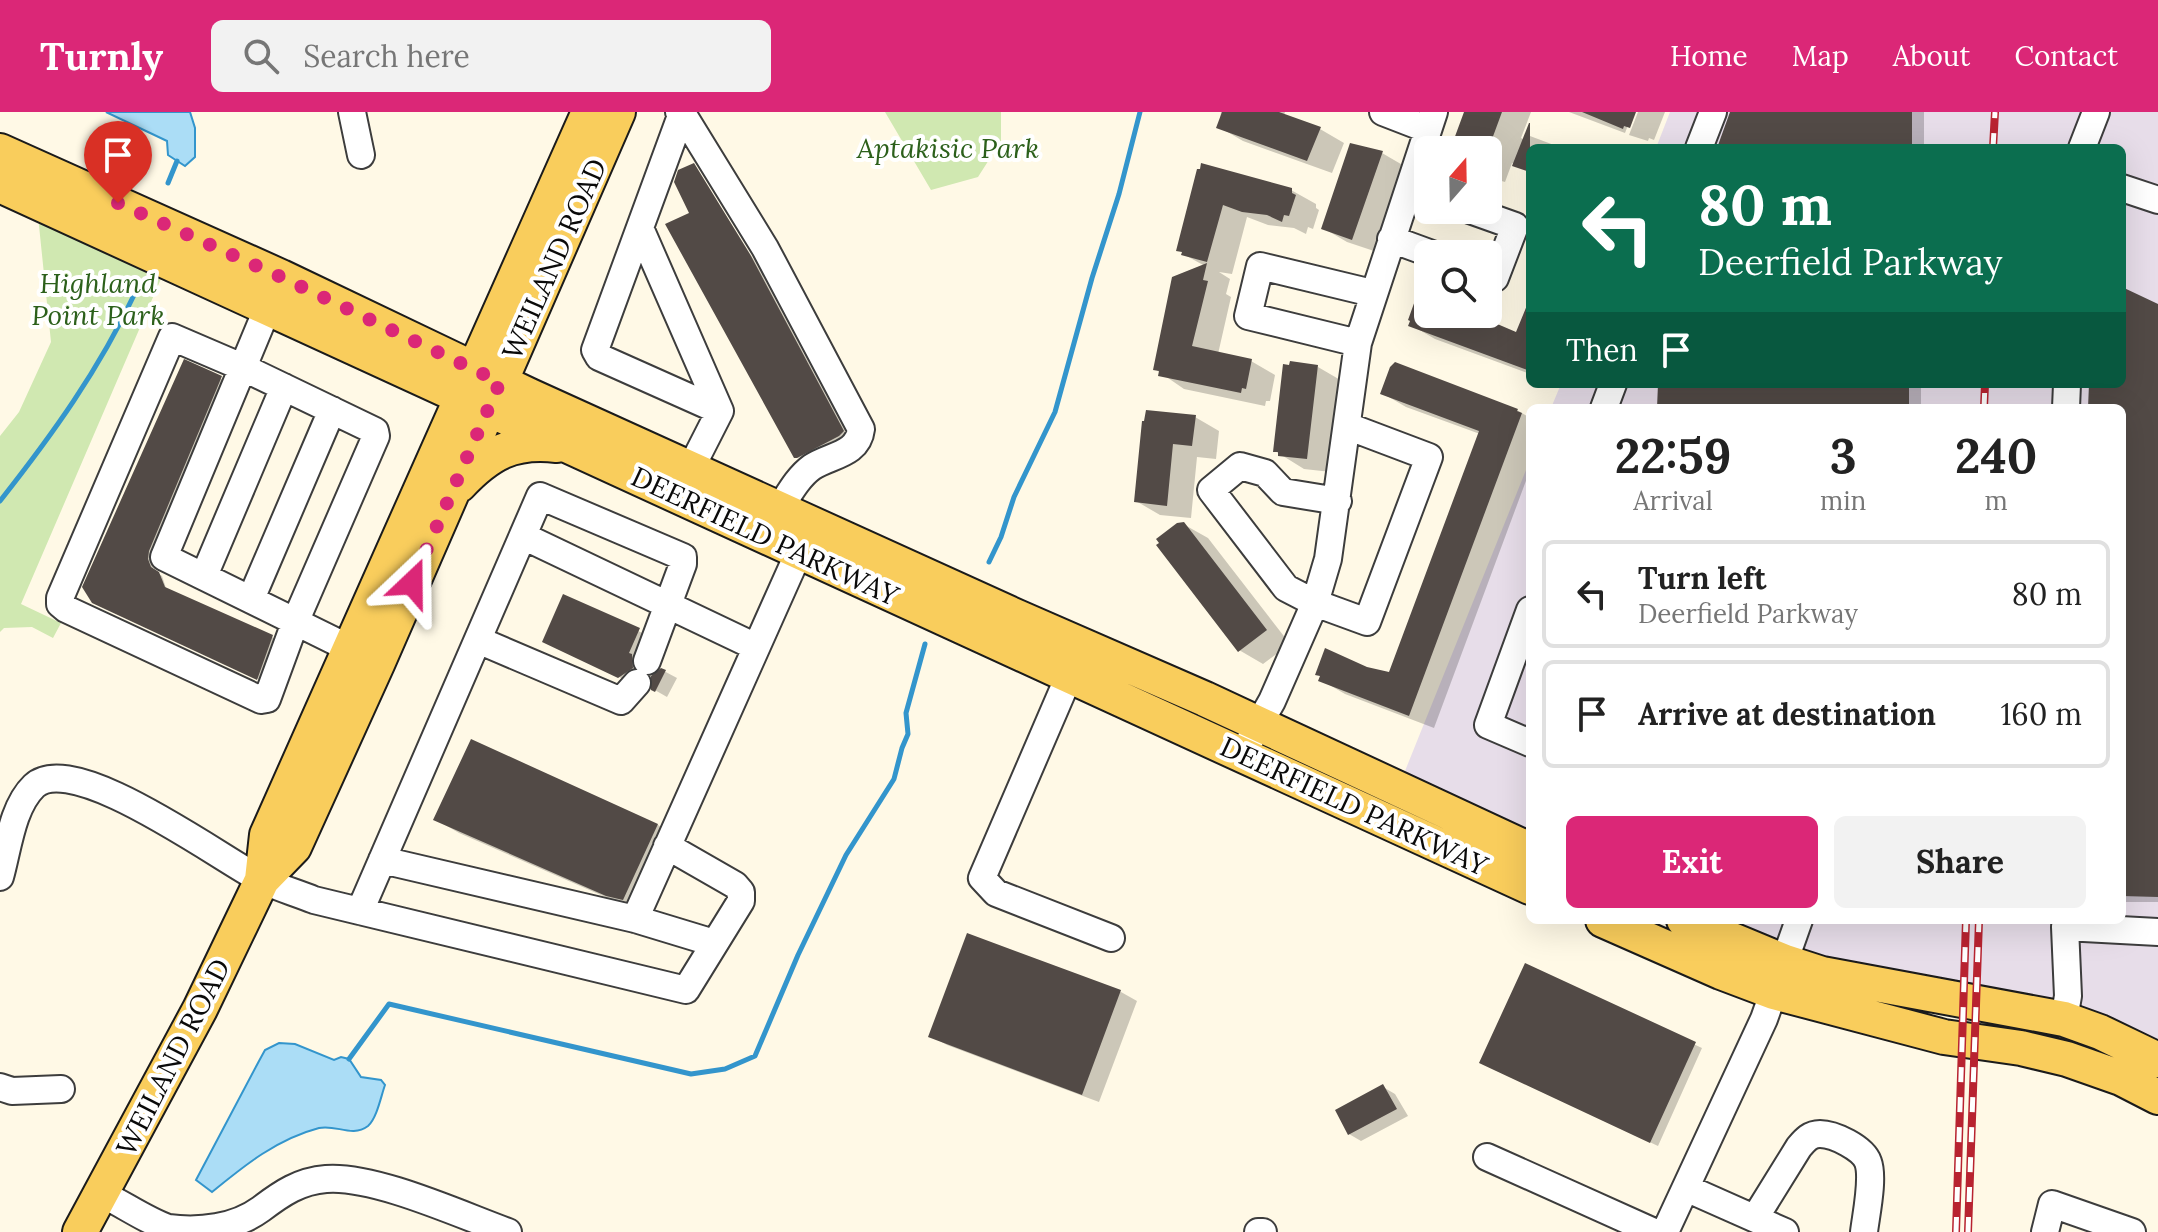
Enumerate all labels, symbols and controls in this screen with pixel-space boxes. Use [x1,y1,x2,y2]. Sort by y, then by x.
search box [211,20,771,92]
text: Turnly [40,32,163,80]
icon: search [239,34,283,78]
text: Search here [303,37,470,75]
text: Home [1670,38,1748,74]
text: Map [1792,38,1849,74]
text: About [1893,38,1970,74]
text: Contact [2014,38,2118,74]
pin [84,121,152,203]
park label: Aptakisic Park [856,130,1039,166]
icon: arrive [96,133,140,177]
north arrow [1414,136,1502,224]
map controls [1414,136,1502,328]
street label: WEILAND ROAD [494,153,614,365]
text: 80 m [1698,169,1832,240]
icon: left [1566,176,1670,280]
text: Deerfield Parkway [1698,239,2003,285]
button: search [1414,240,1502,328]
park label: Highland Point Park [31,265,165,333]
icon: arrive [1654,328,1698,372]
text: Then [1566,331,1638,369]
text: 22:59 [1615,425,1731,486]
text: 3 [1830,425,1857,486]
text: 240 [1955,425,2037,486]
street label: DEERFIELD PARKWAY [626,458,905,614]
text: Arrival [1633,484,1713,517]
text: min [1820,484,1866,517]
text: m [1985,484,2008,517]
position arrow [370,541,454,625]
text: Turn left [1638,559,1766,597]
icon: left [1570,572,1614,616]
text: 80 m [2012,575,2082,613]
text: Deerfield Parkway [1638,597,1858,630]
icon: arrive [1570,692,1614,736]
text: Arrive at destination [1638,695,1936,733]
text: 160 m [2000,695,2082,733]
street label: DEERFIELD PARKWAY [1215,728,1494,884]
button: Exit [1566,816,1818,908]
button: Share [1834,816,2086,908]
street label: WEILAND ROAD [108,952,238,1162]

